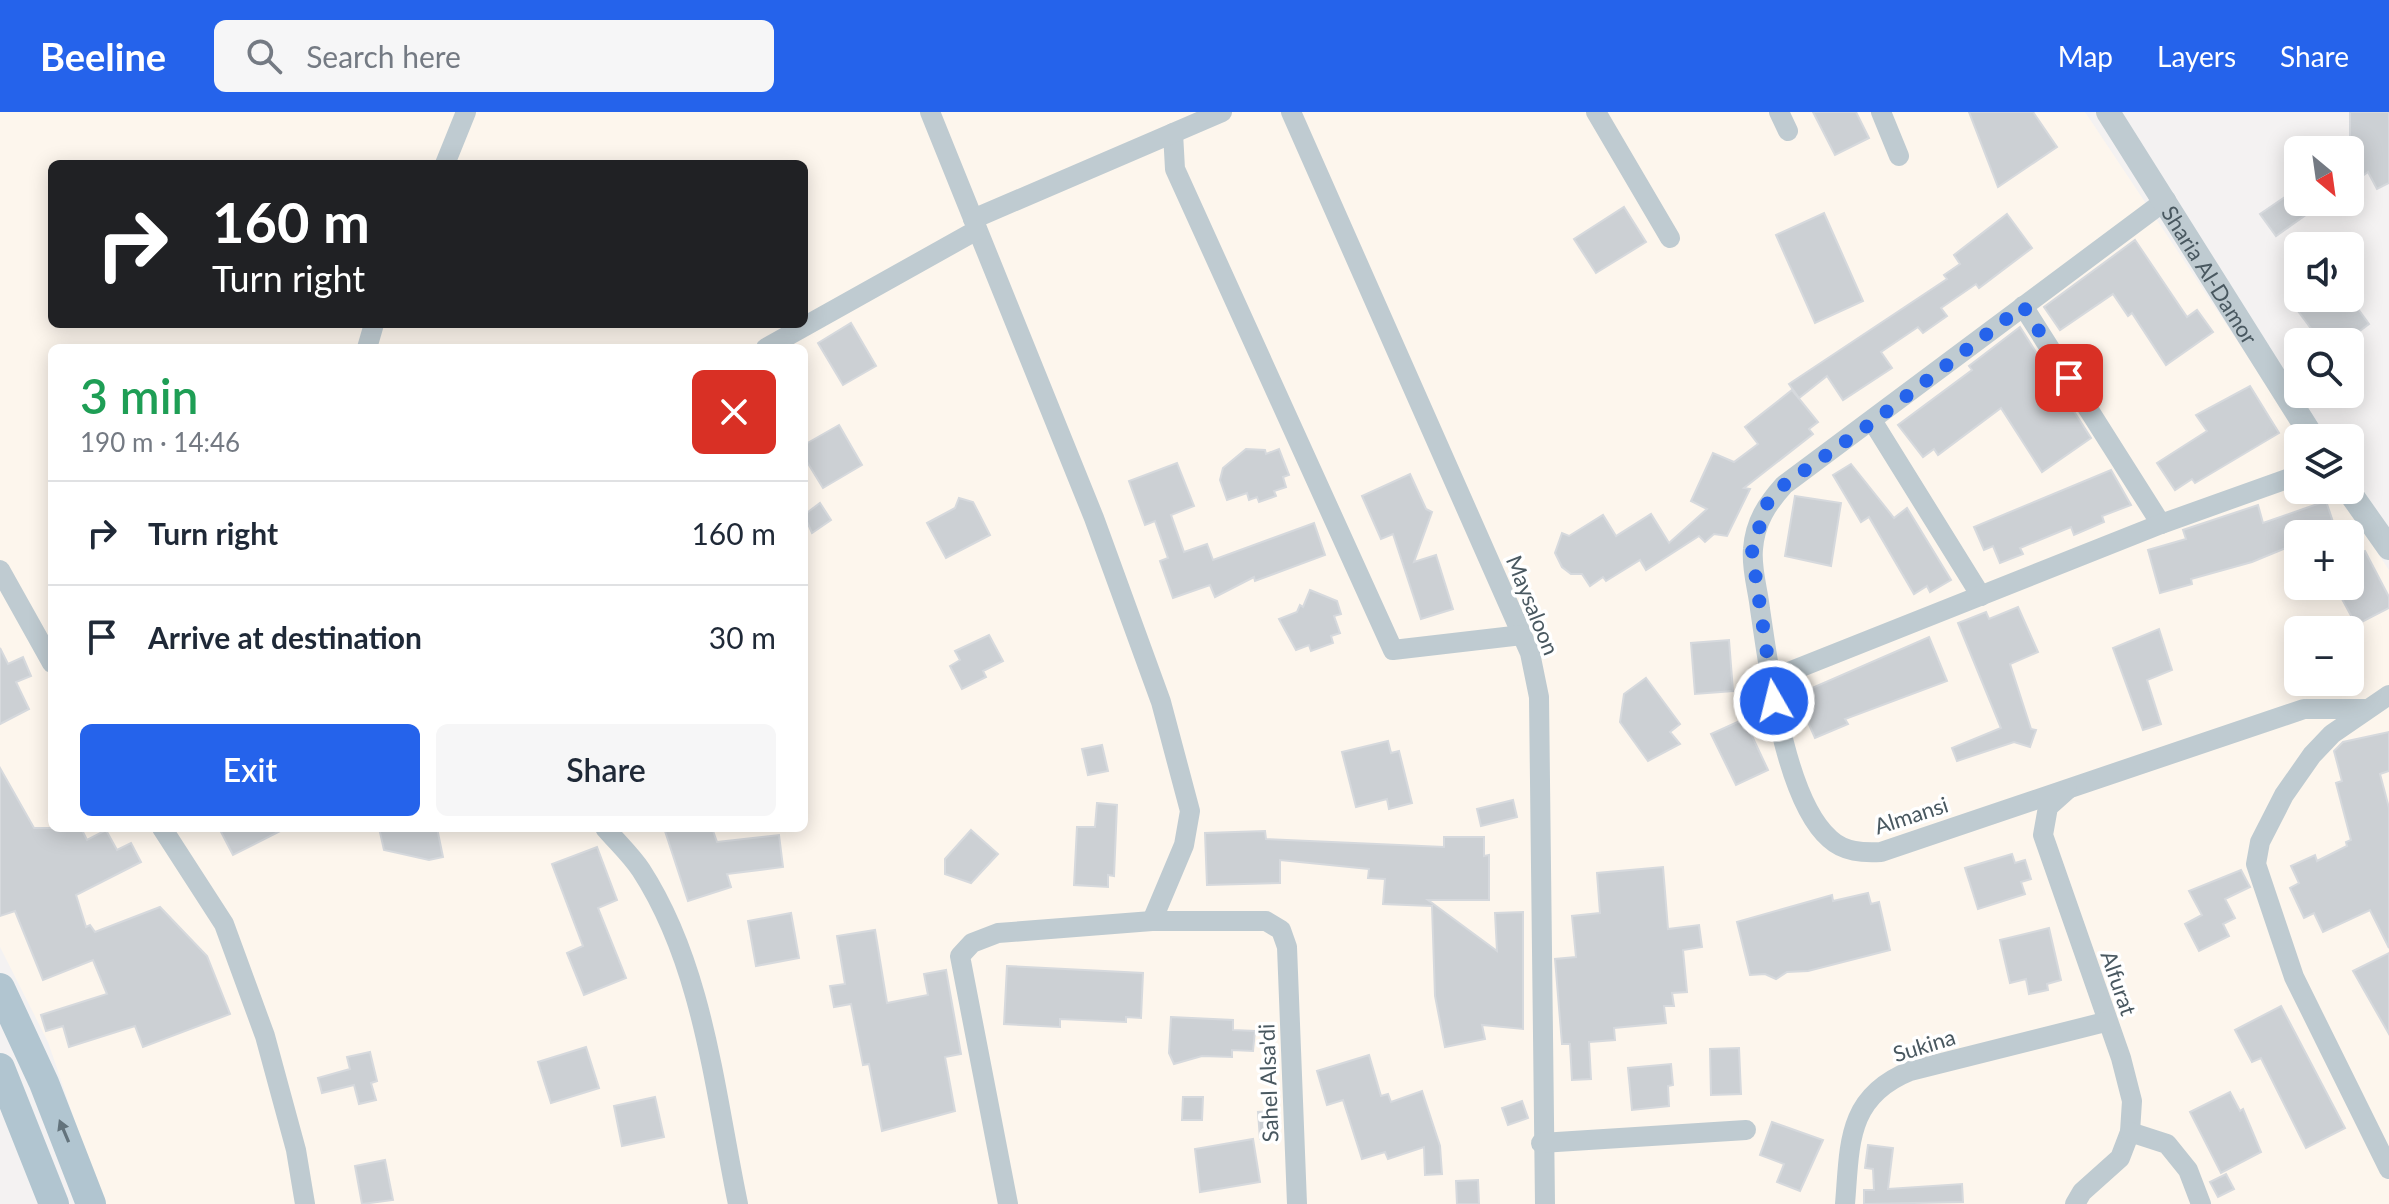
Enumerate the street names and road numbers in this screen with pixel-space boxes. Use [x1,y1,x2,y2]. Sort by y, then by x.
street label: Sharia Al-Damor [2157,200,2264,349]
street label: Maysaloon [1501,551,1565,659]
street label: Almansi [1871,790,1951,840]
street label: Alfurat [2095,947,2143,1019]
street label: Sahel Alsa'di [1252,1023,1284,1143]
street label: Sukina [1890,1023,1958,1067]

